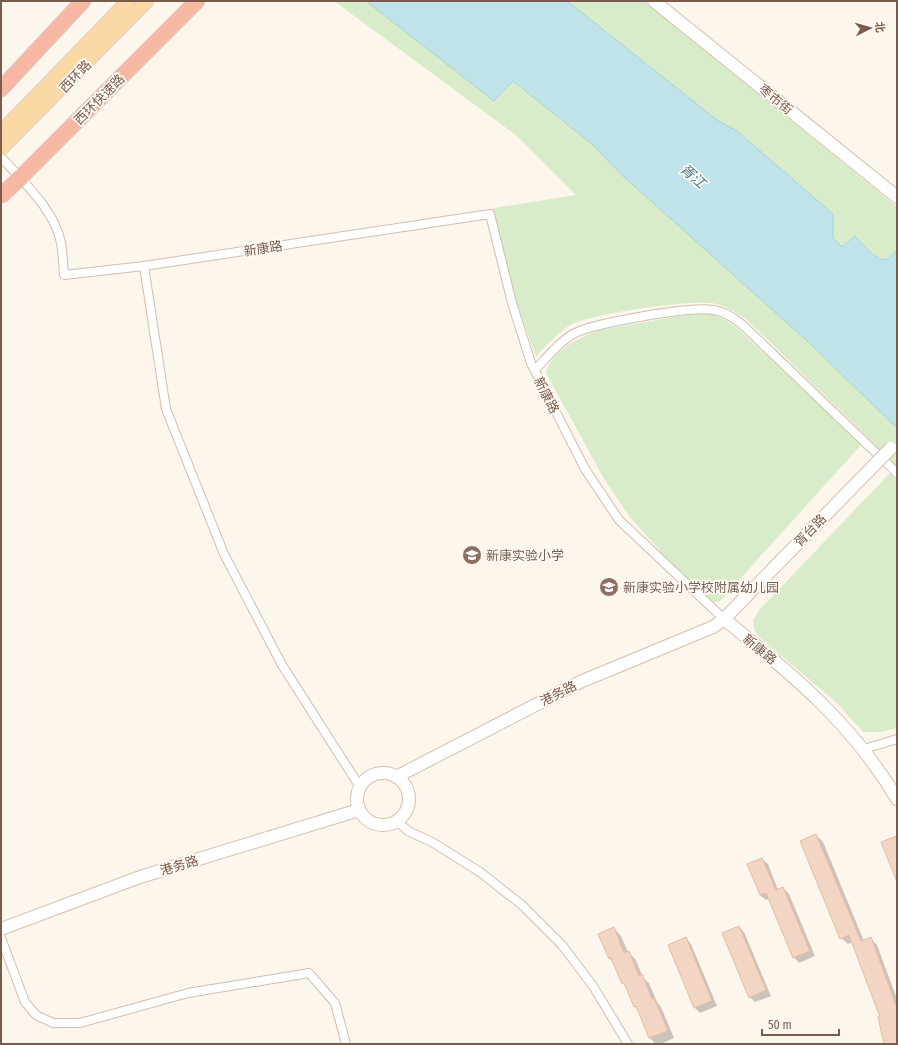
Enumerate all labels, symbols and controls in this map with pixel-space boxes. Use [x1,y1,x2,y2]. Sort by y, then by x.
north arrow [850,8,890,48]
text: 北 [872,21,886,33]
street label: 西环路 [56,57,94,96]
street label: 西环快速路 [71,71,128,128]
street label: 枣市街 [756,81,796,117]
water label: 胥江 [677,161,710,193]
street label: 新康路 [243,238,284,259]
street label: 新康路 [531,374,562,416]
street label: 胥台路 [791,511,829,550]
school or university icon: 新康实验小学 [461,544,483,566]
place label: 新康实验小学 [486,548,564,563]
school or university icon: 新康实验小学校附属幼儿园 [598,576,620,598]
place label: 新康实验小学校附属幼儿园 [623,580,779,595]
street label: 新康路 [740,631,780,667]
street label: 港务路 [537,678,579,709]
street label: 港务路 [158,853,200,878]
scale bar [762,1011,839,1037]
text: 50 m [768,1018,792,1032]

